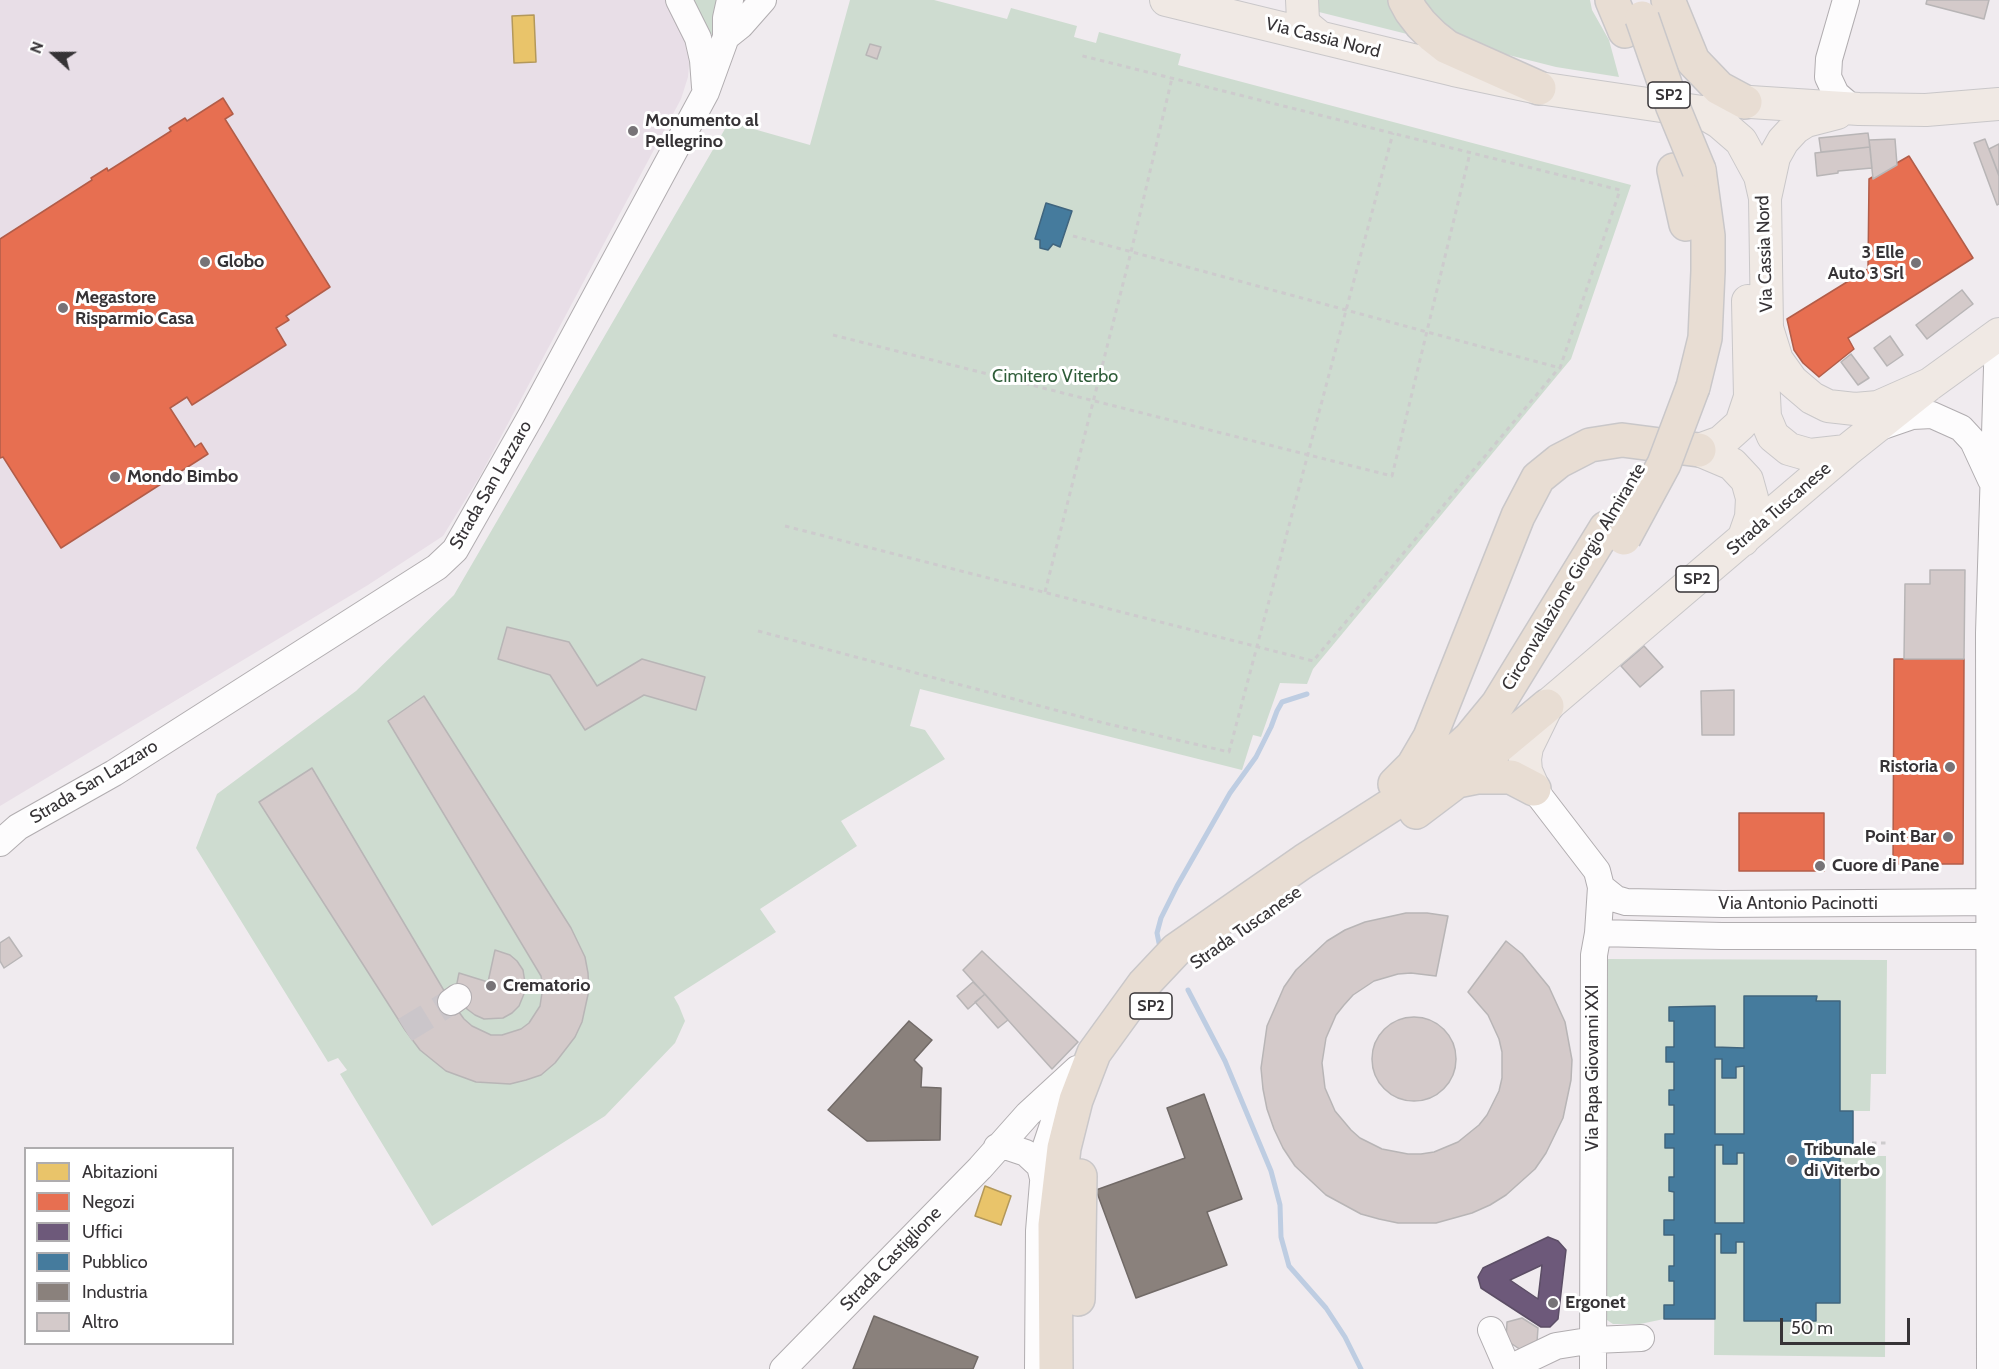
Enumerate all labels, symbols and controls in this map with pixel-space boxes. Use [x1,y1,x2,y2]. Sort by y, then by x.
street label: Via Cassia Nord [1264,13,1382,63]
north arrow [24,24,84,84]
text: N [26,39,48,56]
road number: SP2 [1648,82,1690,108]
place label: Monumento al Pellegrino [645,110,759,152]
marker: Monumento al Pellegrino [626,124,640,138]
street label: Via Cassia Nord [1752,195,1778,313]
place label: 3 Elle Auto 3 Srl [1828,242,1904,284]
place label: Globo [217,251,264,273]
marker: Globo [198,255,212,269]
marker: 3 Elle Auto 3 Srl [1909,256,1923,270]
place label: Megastore Risparmio Casa [75,287,194,330]
marker: Megastore Risparmio Casa [56,301,70,315]
park label: Cimitero Viterbo [992,366,1118,388]
street label: Strada San Lazzaro [445,417,537,553]
street label: Strada Tuscanese [1723,458,1835,560]
street label: Circonvallazione Giorgio Almirante [1497,459,1651,695]
place label: Mondo Bimbo [127,466,238,488]
marker: Mondo Bimbo [108,470,122,484]
road number: SP2 [1676,566,1718,592]
street label: Strada San Lazzaro [26,735,162,829]
place label: Ristoria [1879,756,1938,778]
marker: Ristoria [1943,760,1957,774]
place label: Point Bar [1865,826,1936,848]
marker: Point Bar [1941,830,1955,844]
place label: Cuore di Pane [1832,855,1939,877]
marker: Cuore di Pane [1813,859,1827,873]
street label: Strada Tuscanese [1186,882,1306,974]
street label: Via Antonio Pacinotti [1718,893,1878,915]
place label: Crematorio [503,975,590,997]
marker: Crematorio [484,979,498,993]
street label: Via Papa Giovanni XXI [1582,985,1604,1151]
road number: SP2 [1130,993,1172,1019]
place label: Tribunale di Viterbo [1804,1139,1880,1182]
legend [24,1147,234,1345]
marker: Tribunale di Viterbo [1785,1153,1799,1167]
text: Abitazioni [82,1161,158,1183]
text: Negozi [82,1191,135,1213]
street label: Strada Castiglione [836,1202,946,1316]
text: Uffici [82,1221,123,1243]
text: Pubblico [82,1251,148,1273]
text: Industria [82,1281,148,1303]
place label: Ergonet [1565,1292,1626,1314]
marker: Ergonet [1546,1296,1560,1310]
scale bar [1783,1306,1914,1344]
text: Altro [82,1311,119,1333]
text: 50 m [1791,1317,1833,1339]

